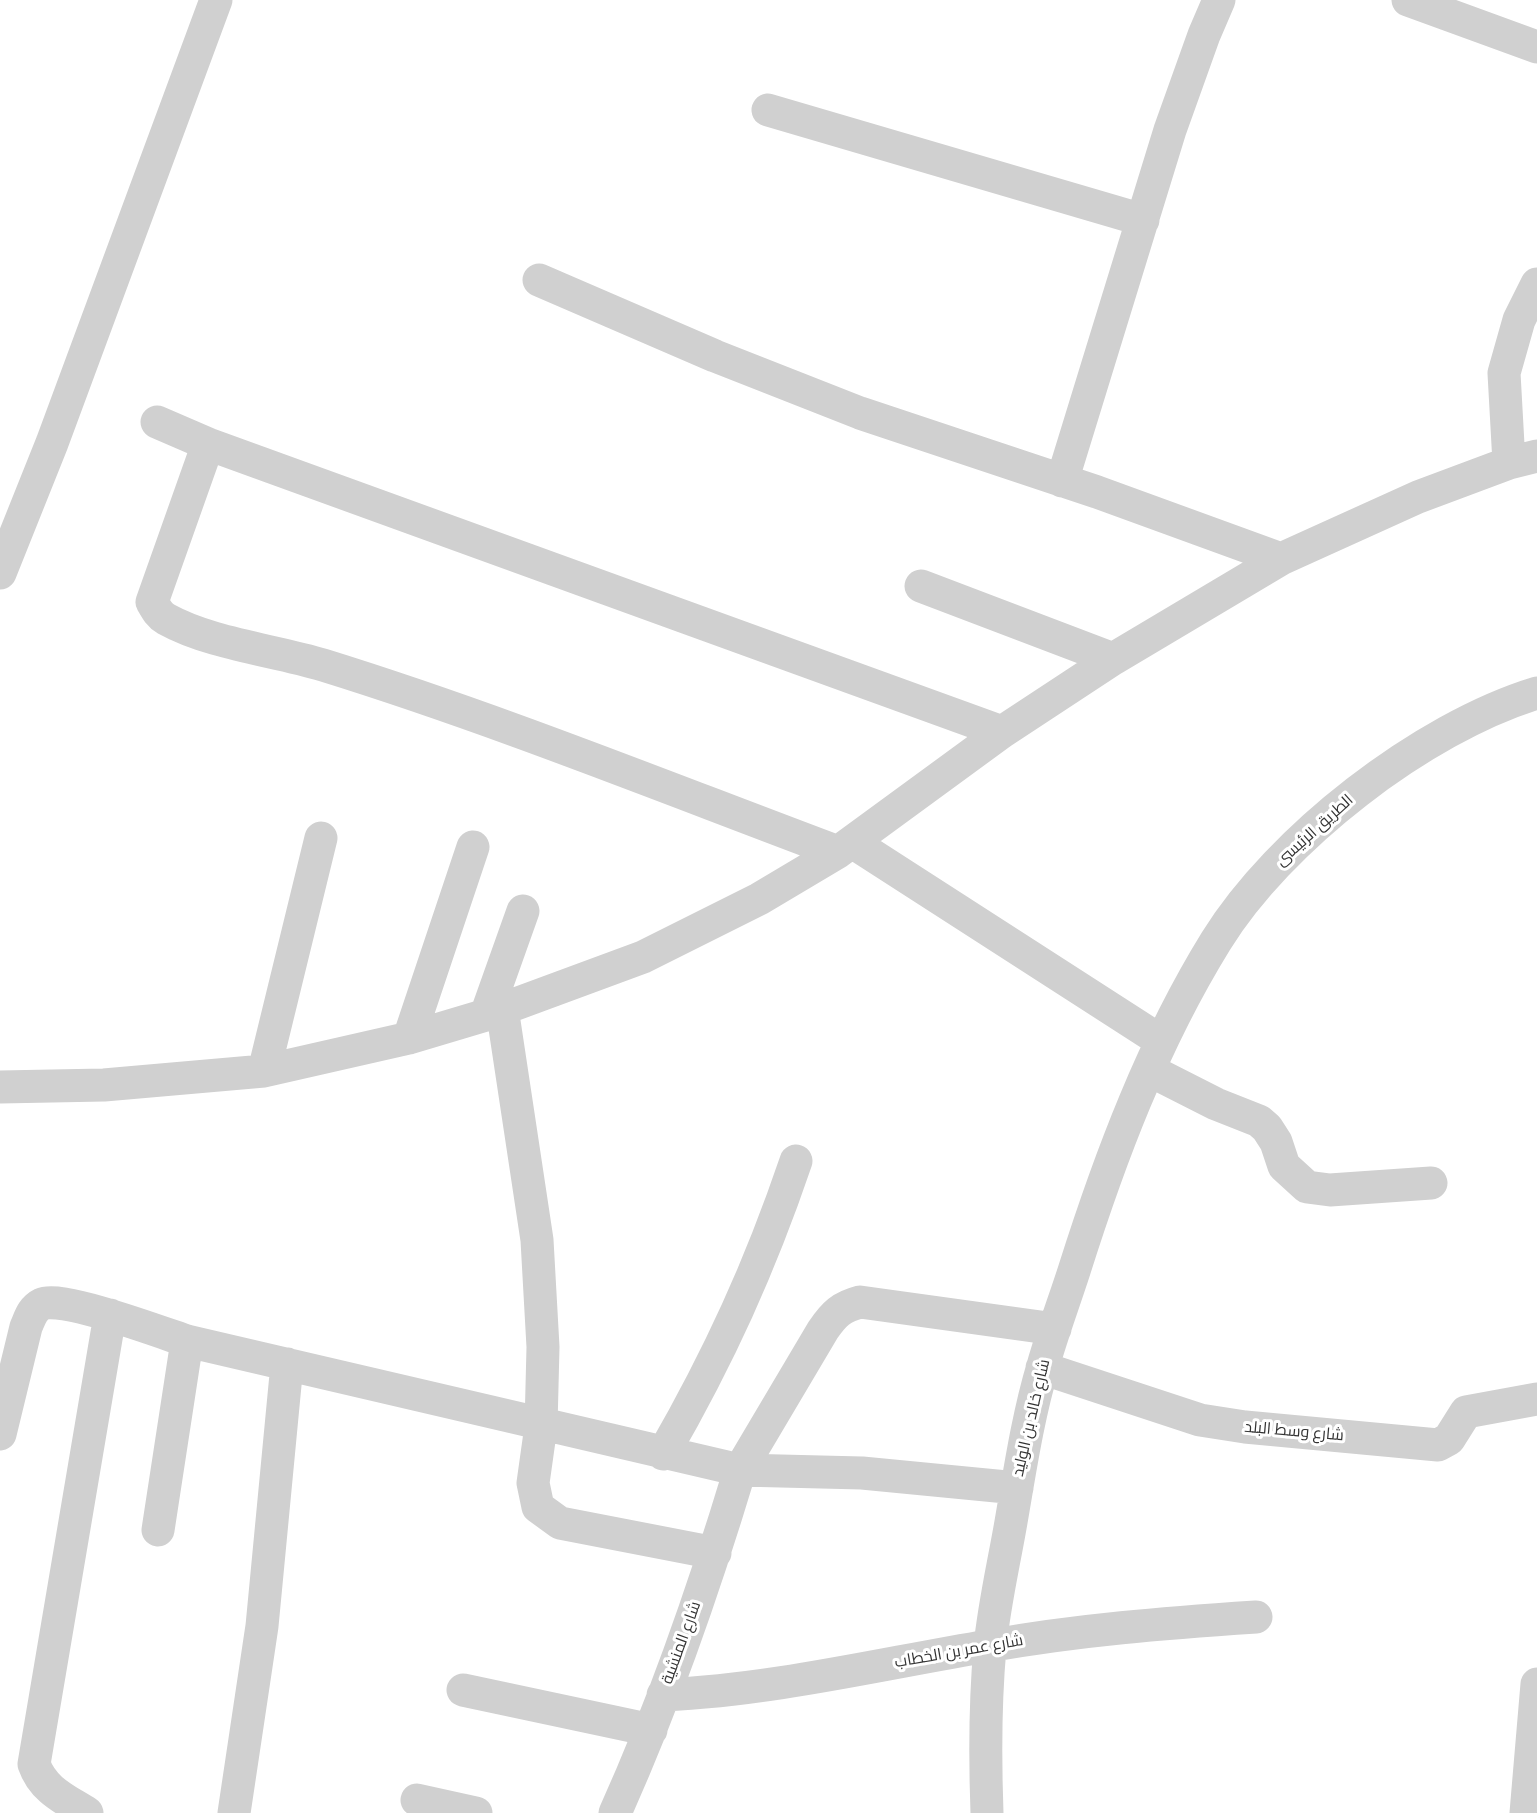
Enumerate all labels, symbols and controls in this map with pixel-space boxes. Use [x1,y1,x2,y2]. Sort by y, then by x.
street label: الطريق الرئيسى [1272,791,1358,871]
street label: شارع خالد بن الوليد [1009,1358,1055,1478]
street label: شارع وسط البلد [1243,1418,1345,1446]
street label: شارع المنشية [658,1599,706,1687]
street label: شارع عمر بن الخطاب [893,1631,1025,1673]

